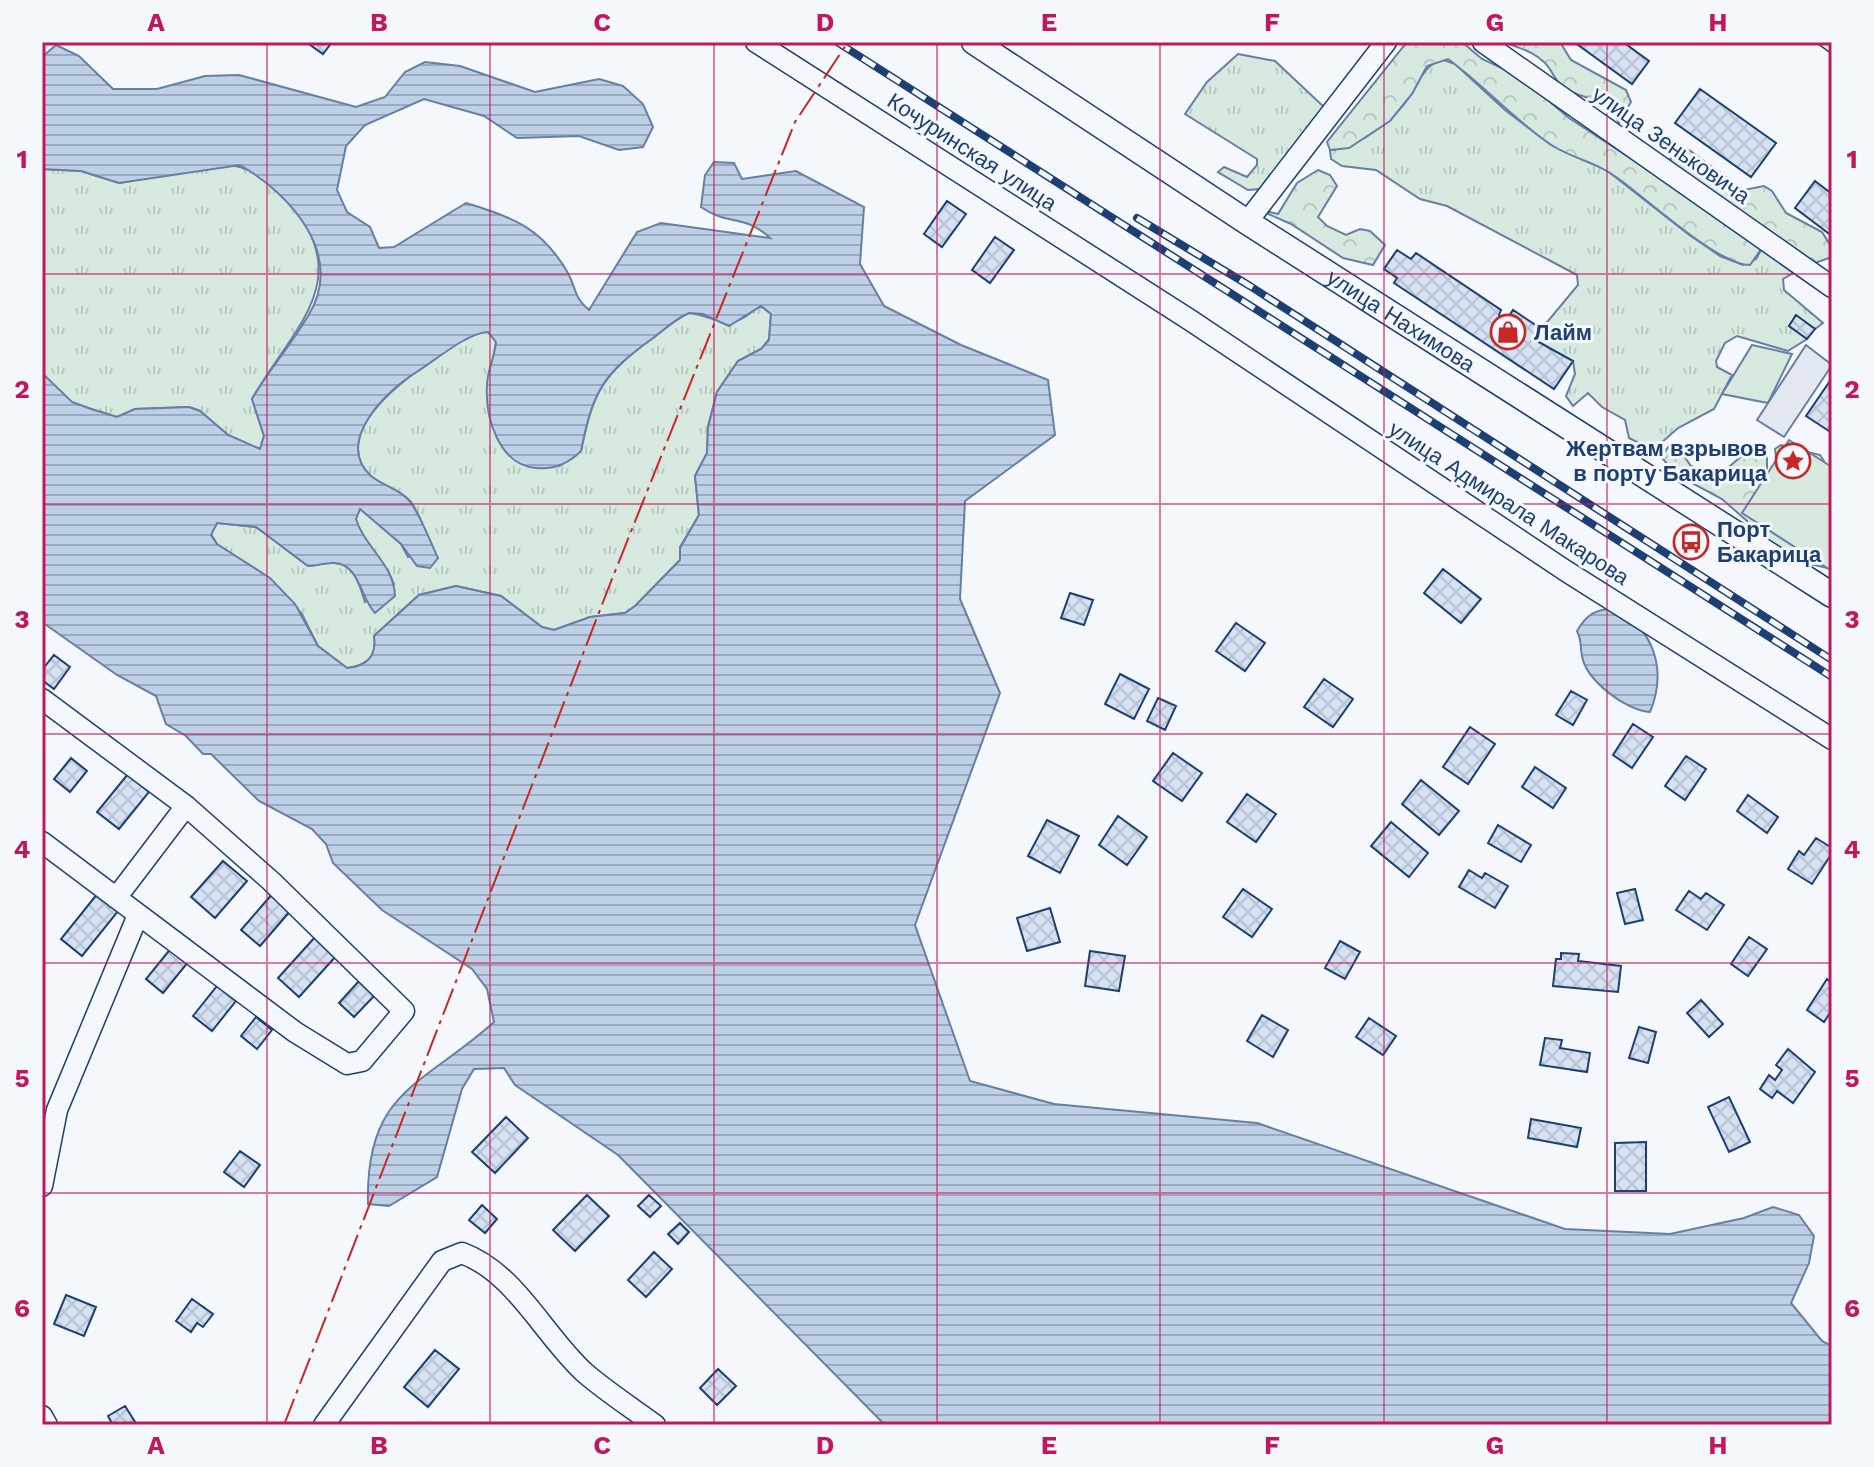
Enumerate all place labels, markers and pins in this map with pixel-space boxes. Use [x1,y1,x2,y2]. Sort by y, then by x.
shop icon: Лайм [1489,313,1527,351]
place label: Лайм [1534,320,1592,345]
place label: Жертвам взрывов в порту Бакарица [1565,436,1768,486]
place icon: Жертвам взрывов в порту Бакарица [1774,442,1812,480]
place label: Порт Бакарица [1717,517,1822,567]
bus stop icon: Порт Бакарица [1672,523,1710,561]

